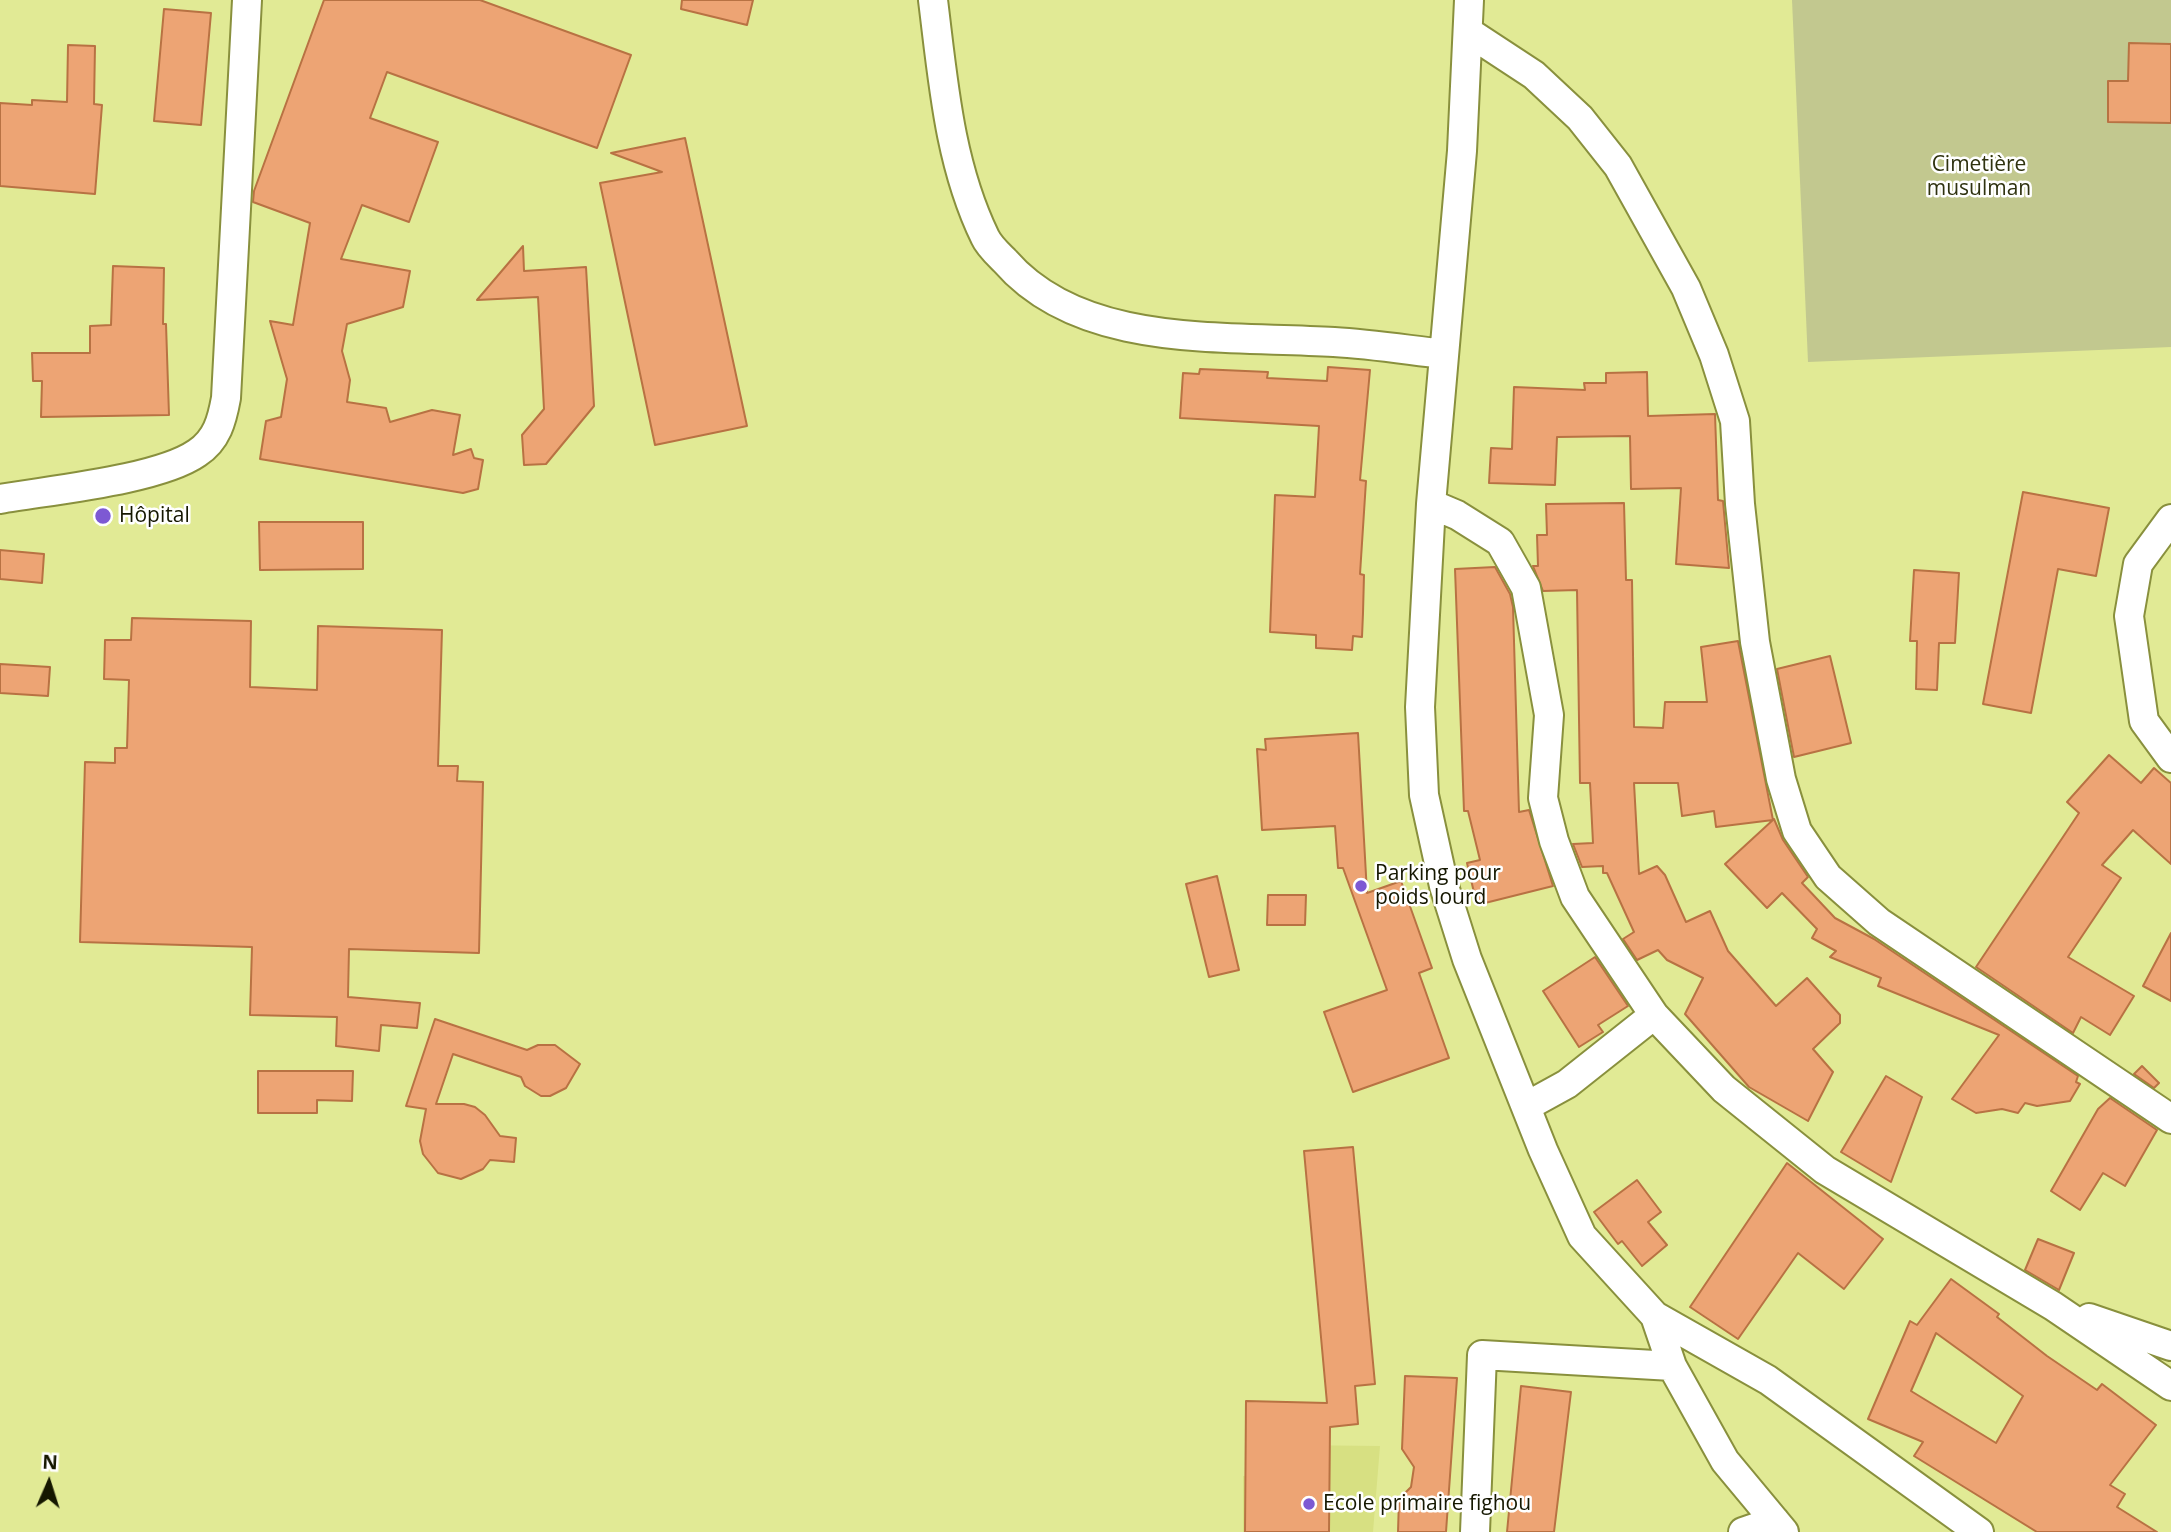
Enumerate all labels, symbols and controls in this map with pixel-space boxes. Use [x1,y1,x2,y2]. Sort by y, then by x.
park label: Cimetière musulman [1927,152,2031,202]
place label: Hôpital [119,503,190,529]
marker: Hôpital [93,506,113,526]
place label: Parking pour poids lourd [1375,861,1501,911]
marker: Parking pour poids lourd [1353,878,1369,894]
north arrow [14,1448,84,1518]
text: N [42,1449,58,1475]
place label: Ecole primaire fighou [1323,1491,1531,1517]
marker: Ecole primaire fighou [1301,1496,1317,1512]

